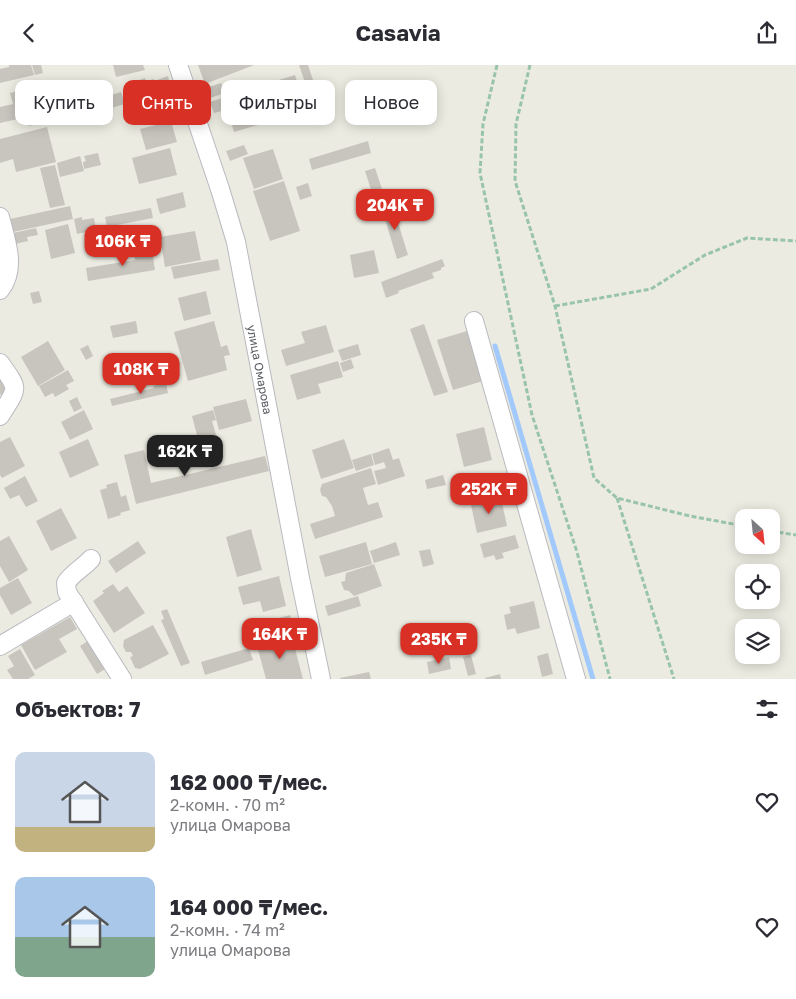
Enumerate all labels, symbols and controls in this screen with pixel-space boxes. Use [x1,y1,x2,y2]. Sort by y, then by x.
icon: back [15,19,43,47]
text: Casavia [355,19,441,46]
icon: share [753,19,781,47]
chip: Купить [15,80,113,125]
chip: Снять [123,80,211,125]
chip: Фильтры [221,80,335,125]
chip: Новое [345,80,437,125]
pin: 204K ₸ [354,189,436,231]
text: 204K ₸ [367,195,423,215]
pin: 106K ₸ [82,225,164,267]
text: 106K ₸ [96,231,150,251]
street label: улица Омарова [244,323,276,415]
pin: 108K ₸ [100,353,182,395]
text: 108K ₸ [114,359,168,379]
pin: 162K ₸ [144,435,226,477]
text: 162K ₸ [158,441,212,461]
pin: 252K ₸ [448,473,530,515]
text: 252K ₸ [461,479,517,499]
north arrow [735,509,780,554]
map controls [735,509,780,664]
button: locate [735,564,780,609]
pin: 164K ₸ [239,617,321,660]
button: layers [735,619,780,664]
pin: 235K ₸ [398,623,480,665]
text: 164K ₸ [253,624,307,644]
text: 235K ₸ [411,629,467,649]
icon: filters [753,695,781,723]
text: Объектов: 7 [15,696,140,722]
text: 162 000 ₸/мес. [170,769,328,795]
icon: home [55,772,115,832]
icon: heart [753,788,781,816]
text: 2-комн. · 70 m² [170,795,285,815]
text: улица Омарова [170,815,291,835]
text: 164 000 ₸/мес. [170,894,328,920]
icon: home [55,897,115,957]
icon: heart [753,913,781,941]
text: 2-комн. · 74 m² [170,920,285,940]
text: улица Омарова [170,940,291,960]

